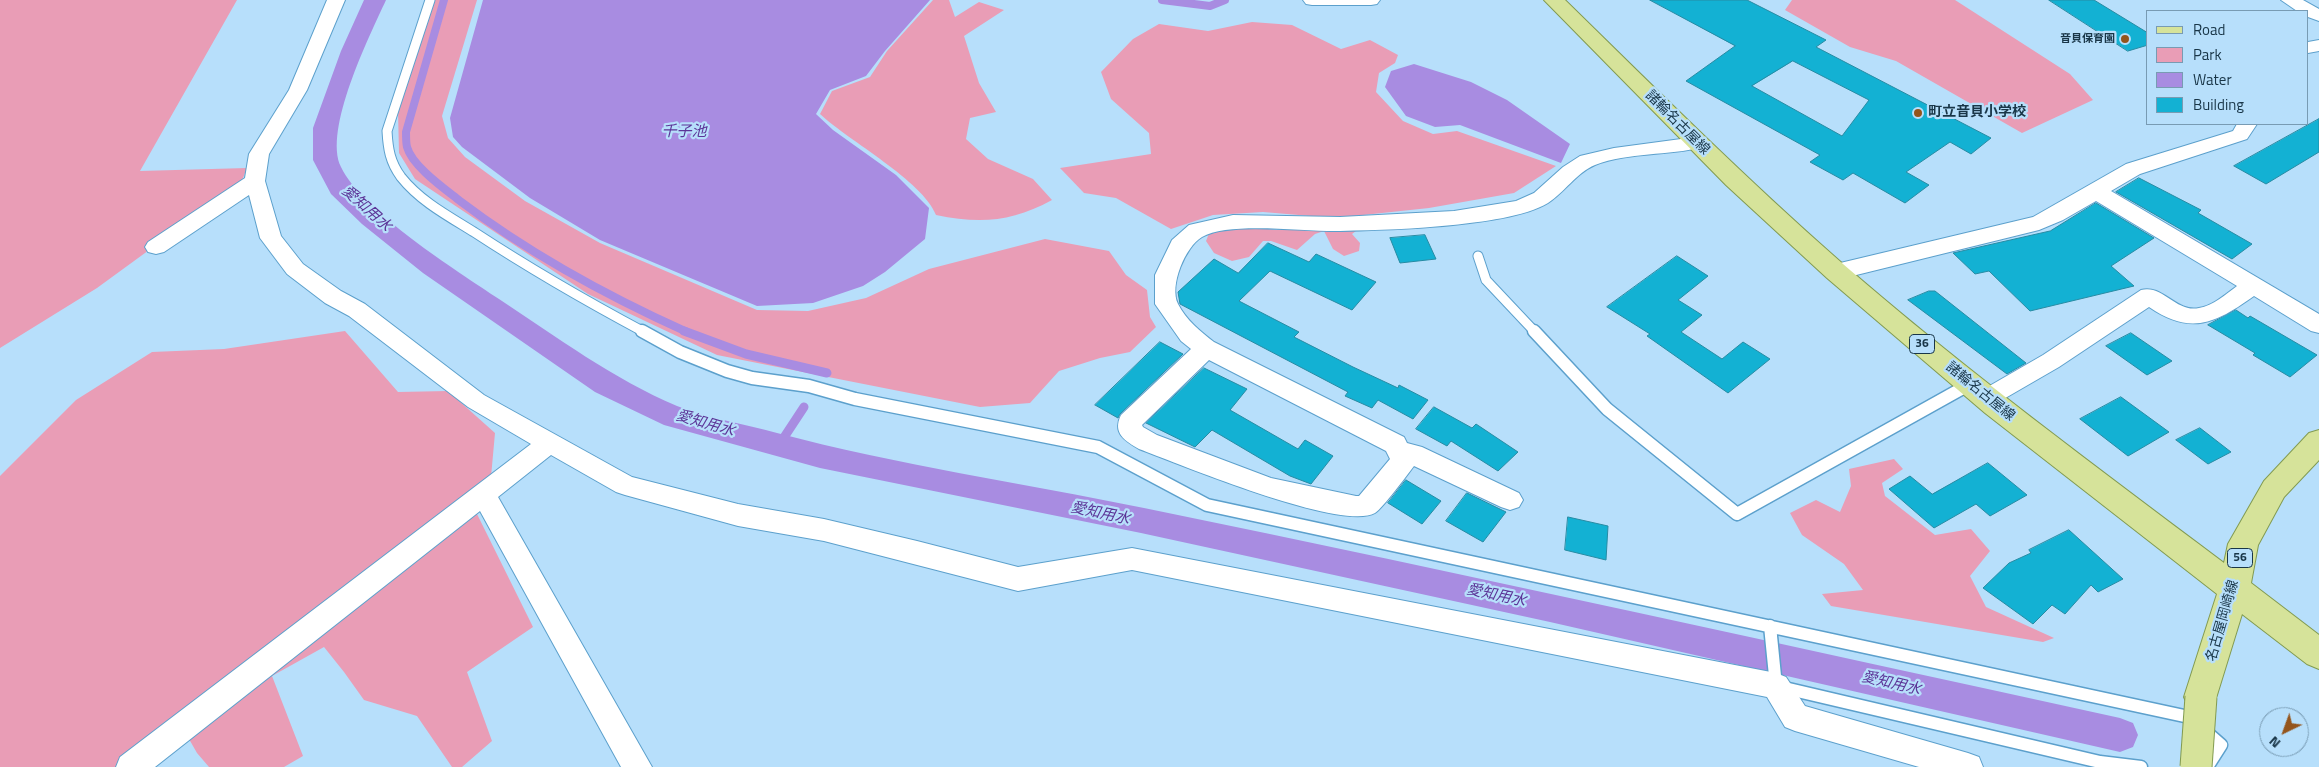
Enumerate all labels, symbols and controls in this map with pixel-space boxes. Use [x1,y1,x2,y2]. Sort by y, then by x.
legend [2146,10,2309,125]
text: Road [2193,18,2225,41]
place label: 音貝保育園 [2060,32,2115,46]
marker: 音貝保育園 [2119,33,2131,45]
text: Park [2193,43,2222,66]
text: Water [2193,68,2232,91]
street label: 諸輪名古屋線 [1641,87,1713,159]
text: Building [2193,93,2244,116]
place label: 町立音貝小学校 [1928,105,2026,121]
marker: 町立音貝小学校 [1912,107,1924,119]
water label: 千子池 [662,123,706,141]
water label: 愛知用水 [338,182,394,236]
road number: 36 [1910,334,1934,354]
street label: 諸輪名古屋線 [1942,359,2018,425]
water label: 愛知用水 [674,407,736,441]
water label: 愛知用水 [1069,499,1131,529]
road number: 56 [2228,548,2252,568]
street label: 名古屋岡崎線 [2203,578,2243,664]
water label: 愛知用水 [1465,581,1527,611]
water label: 愛知用水 [1860,668,1922,700]
north arrow [2259,707,2309,757]
text: N [2264,732,2285,754]

